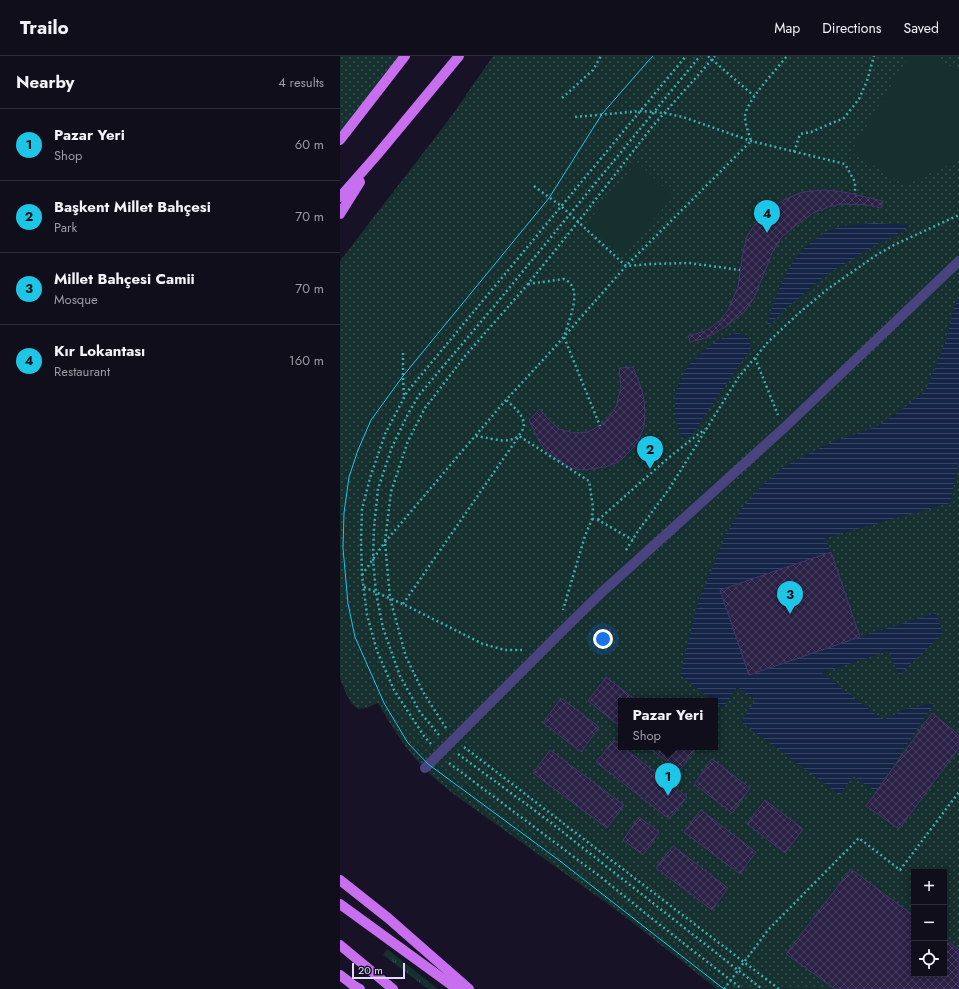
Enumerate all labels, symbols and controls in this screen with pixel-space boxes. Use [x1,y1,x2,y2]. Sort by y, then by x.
text: Trailo [20,14,69,41]
text: Map [774,18,800,38]
text: Directions [822,18,882,38]
text: Saved [904,18,939,38]
text: Nearby [16,70,74,94]
text: 4 results [278,73,324,92]
text: Pazar Yeri [54,124,125,146]
text: 1 [26,135,32,154]
text: 60 m [295,135,324,154]
text: Shop [54,146,82,165]
text: Başkent Millet Bahçesi [54,196,211,218]
pin: 4 [754,200,780,233]
text: 2 [25,207,33,226]
text: 70 m [295,207,324,226]
text: Park [54,218,77,237]
text: Millet Bahçesi Camii [54,268,195,290]
text: 3 [25,279,33,298]
text: 70 m [295,279,324,298]
text: Mosque [54,290,98,309]
text: Kır Lokantası [54,340,145,362]
text: 4 [24,351,34,370]
text: 160 m [289,351,324,370]
text: Restaurant [54,362,110,381]
pin: 2 [637,436,663,469]
pin: 3 [777,581,803,614]
your location [593,629,613,649]
popup [618,698,718,750]
text: Pazar Yeri [633,704,703,726]
text: Shop [633,726,661,745]
pin: 1 [655,763,681,796]
map controls [911,869,947,977]
button: + [911,869,947,905]
button: − [911,905,947,941]
button: locate [911,941,947,977]
scale bar [352,961,405,980]
text: 20 m [358,962,383,978]

